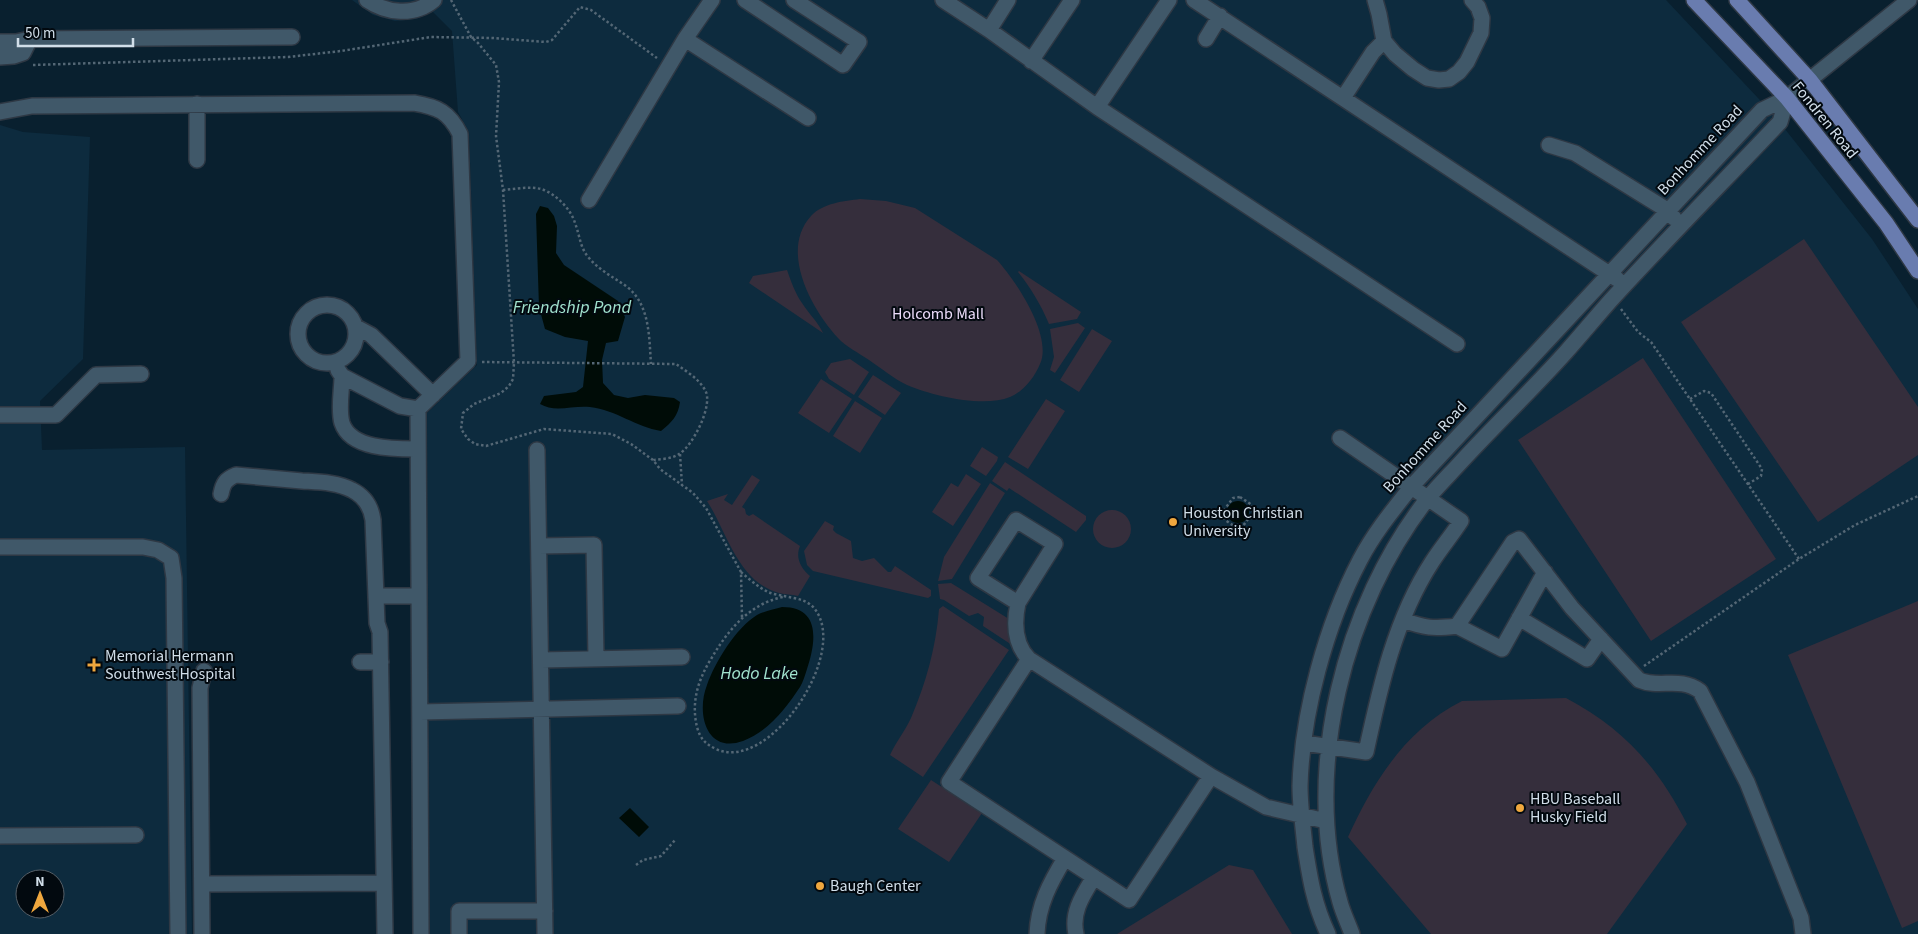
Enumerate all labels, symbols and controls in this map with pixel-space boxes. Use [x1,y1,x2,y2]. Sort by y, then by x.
scale bar [18,15,132,47]
text: 50 m [25,23,55,44]
street label: Fondren Road [1787,77,1863,163]
street label: Bonhomme Road [1652,100,1748,200]
water label: Friendship Pond [513,295,632,320]
park label: Holcomb Mall [892,303,984,325]
street label: Bonhomme Road [1378,396,1472,498]
place label: Houston Christian University [1183,502,1303,542]
marker: Houston Christian University [1167,516,1179,528]
place label: Memorial Hermann Southwest Hospital [105,645,235,685]
marker: Memorial Hermann Southwest Hospital [87,658,101,672]
water label: Hodo Lake [720,661,798,686]
place label: HBU Baseball Husky Field [1530,788,1620,828]
marker: HBU Baseball Husky Field [1514,802,1526,814]
north arrow [15,869,65,919]
text: N [35,872,45,892]
place label: Baugh Center [830,875,921,897]
marker: Baugh Center [814,880,826,892]

